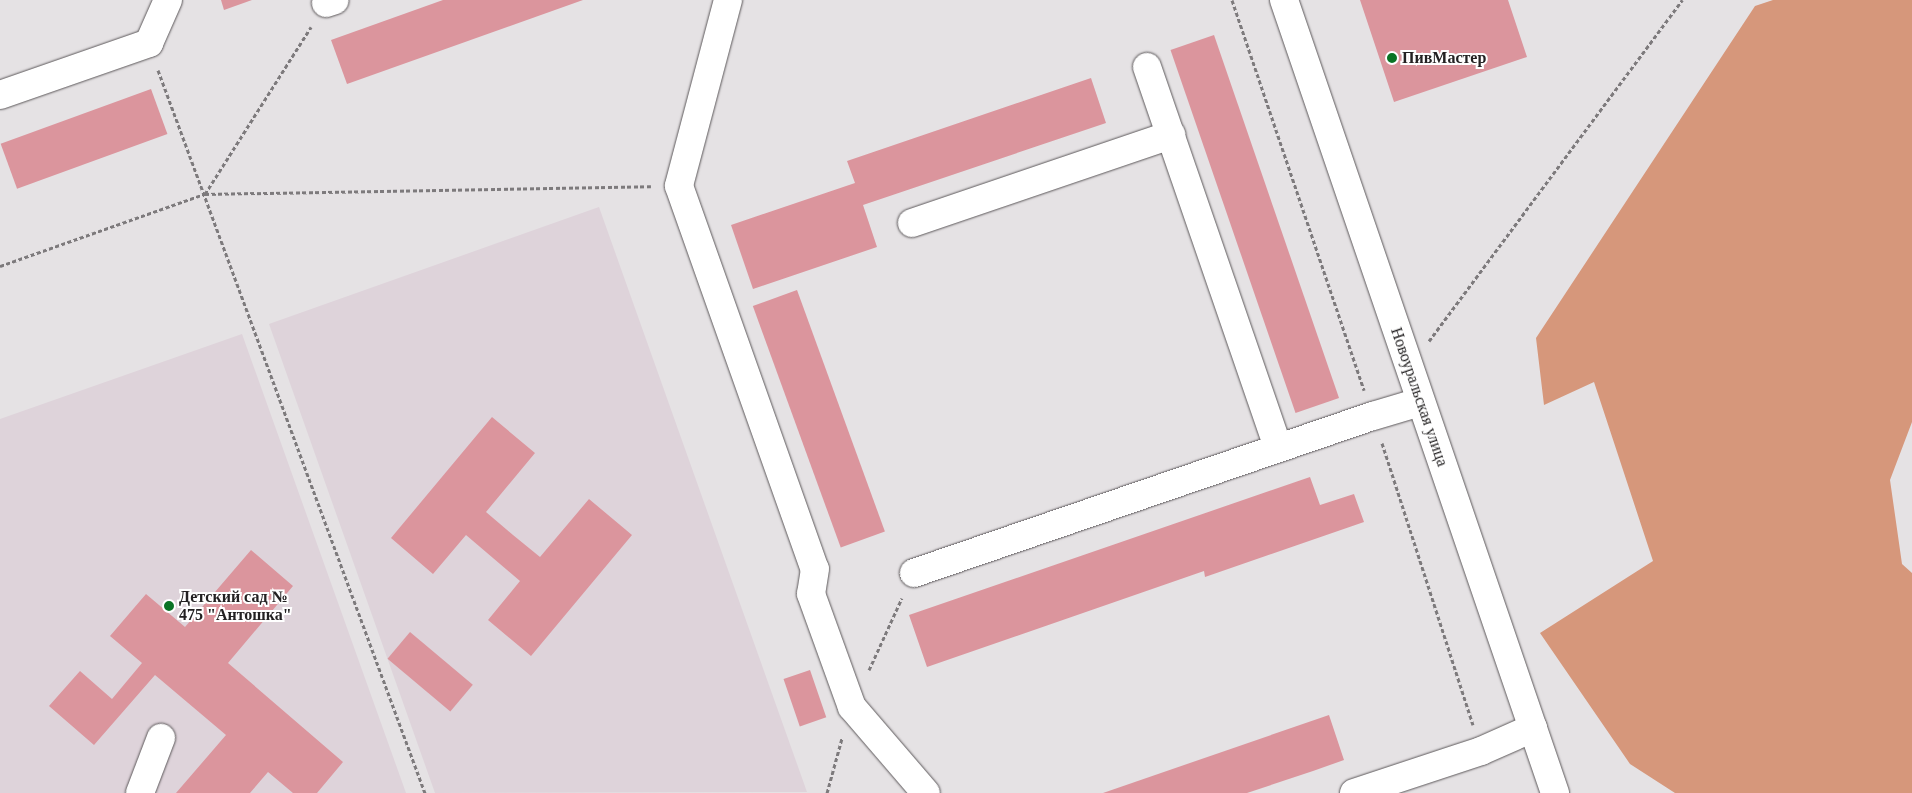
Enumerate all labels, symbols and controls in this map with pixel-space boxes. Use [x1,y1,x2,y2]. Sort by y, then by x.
place label: ПивМастер [1402,48,1486,68]
marker: ПивМастер [1386,52,1398,64]
street label: Новоуральская улица [1386,325,1452,469]
place label: Детский сад № 475 "Антошка" [179,587,292,625]
marker: Детский сад № 475 "Антошка" [163,600,175,612]

